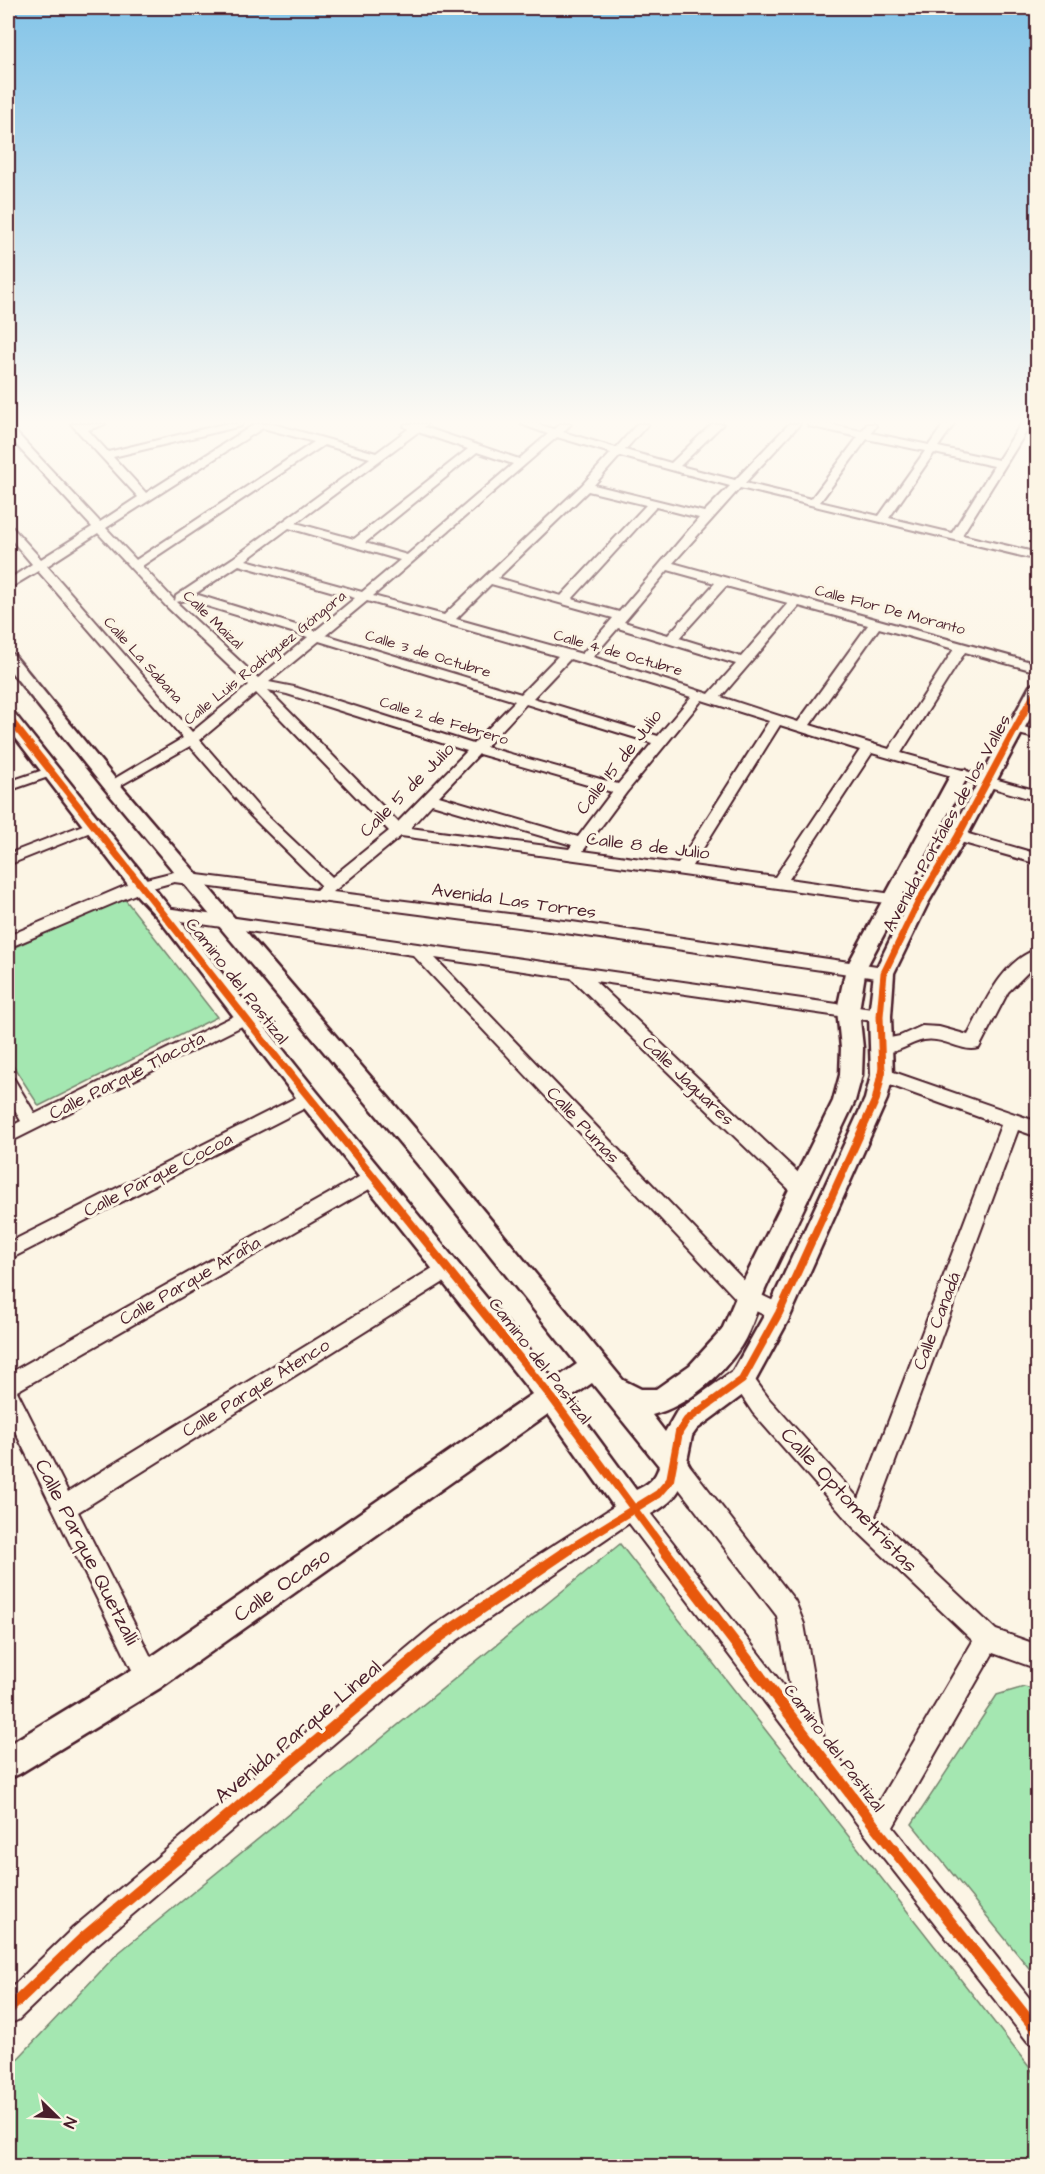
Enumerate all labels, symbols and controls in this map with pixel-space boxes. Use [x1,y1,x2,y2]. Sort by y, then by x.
street label: Calle Flor De Moranto [812,580,968,640]
street label: Calle Maizal [178,586,248,654]
street label: Calle Luis Rodríguez Góngora [179,586,352,731]
street label: Calle La Sabana [99,612,188,708]
street label: Calle 3 de Octubre [362,625,494,683]
street label: Calle 4 de Octubre [551,625,685,681]
street label: Calle 2 de Febrero [377,691,511,751]
street label: Calle 15 de Julio [570,704,668,820]
street label: Avenida Portales de los Valles [877,710,1017,936]
street label: Calle 5 de Julio [354,737,460,843]
street label: Calle 8 de Julio [585,826,711,866]
street label: Avenida Las Torres [430,877,598,925]
street label: Camino del Pastizal [180,912,295,1050]
street label: Calle Parque Tlacota [45,1026,209,1126]
street label: Calle Jaguares [636,1031,740,1132]
street label: Calle Pumas [541,1081,625,1169]
street label: Calle Parque Cocoa [79,1127,237,1223]
street label: Calle Parque Araña [115,1230,265,1332]
street label: Calle Canadá [907,1268,967,1374]
street label: Camino del Pastizal [483,1292,598,1430]
street label: Calle Parque Atenco [178,1332,334,1444]
street label: Calle Optometristas [773,1421,924,1580]
street label: Calle Parque Quetzalli [28,1454,146,1650]
street label: Calle Ocaso [228,1541,336,1629]
street label: Avenida Parque Lineal [208,1653,388,1811]
street label: Camino del Pastizal [778,1679,891,1817]
north arrow [27,2087,87,2147]
text: N [58,2114,82,2132]

